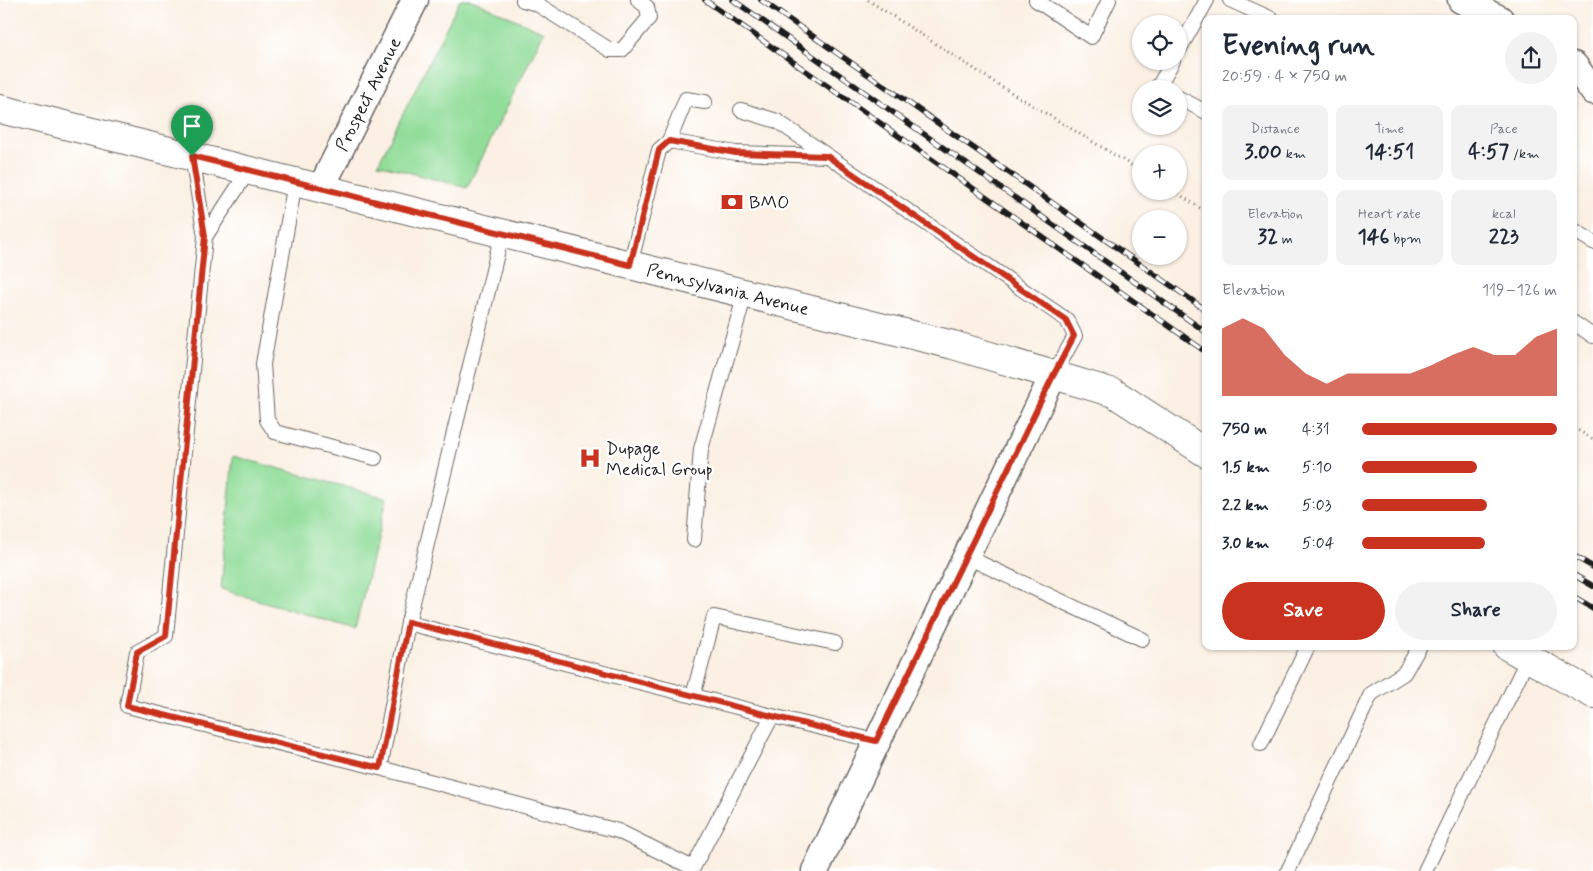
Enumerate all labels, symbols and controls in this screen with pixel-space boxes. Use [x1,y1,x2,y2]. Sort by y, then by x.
map controls [1132,15,1187,265]
button: locate [1132,15,1187,70]
text: Evening run [1222,28,1375,65]
button: share [1505,32,1557,84]
street label: Prospect Avenue [330,33,408,156]
text: 20:59 · 4 × 750 m [1222,66,1347,87]
button: layers [1132,80,1187,135]
pin [171,105,213,156]
icon: arrive [178,112,206,140]
text: Distance [1251,120,1300,138]
text: Time [1375,120,1404,138]
text: Pace [1490,120,1518,138]
text: 3.00 [1244,138,1282,166]
text: 14:51 [1365,138,1414,166]
text: 4:57 [1468,138,1509,166]
button: + [1132,145,1187,200]
text: km [1282,145,1306,163]
text: /km [1509,145,1539,163]
bank icon: BMO [719,189,745,215]
place label: BMO [749,191,789,215]
text: Elevation [1248,205,1303,223]
text: Heart rate [1358,205,1421,223]
text: kcal [1492,205,1516,223]
button: − [1132,210,1187,265]
text: 32 [1257,223,1278,251]
text: 146 [1357,223,1390,251]
text: 223 [1489,223,1519,251]
text: m [1278,230,1293,248]
text: bpm [1390,230,1422,248]
street label: Pennsylvania Avenue [644,259,812,322]
text: Elevation [1222,280,1285,301]
text: 119–126 m [1482,280,1557,301]
text: 750 m [1222,419,1267,440]
text: 4:31 [1302,419,1330,440]
place label: Dupage Medical Group [606,437,713,482]
hospital icon: Dupage Medical Group [577,445,603,471]
text: 1.5 km [1222,457,1270,478]
text: 5:10 [1302,457,1332,478]
text: 2.2 km [1222,495,1269,516]
text: 5:03 [1302,495,1332,516]
text: 3.0 km [1222,533,1269,554]
text: 5:04 [1302,533,1335,554]
button: Save [1222,582,1385,640]
button: Share [1395,582,1557,640]

